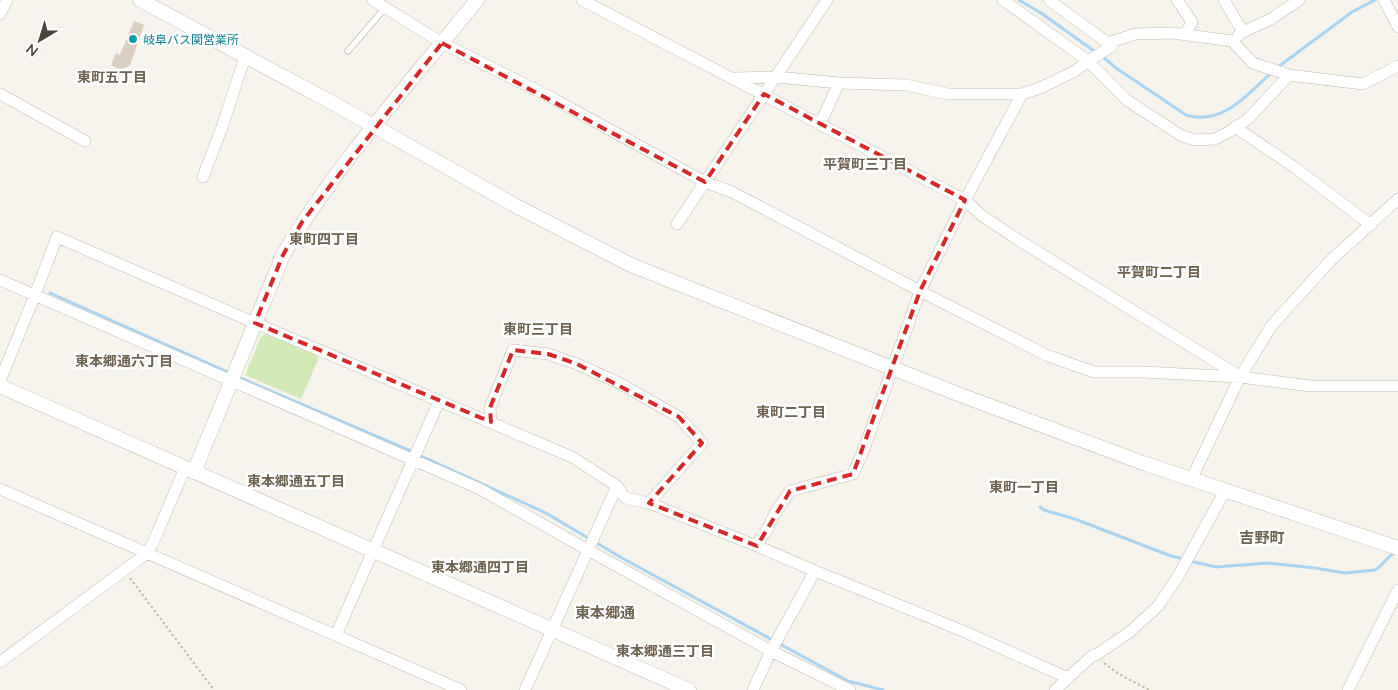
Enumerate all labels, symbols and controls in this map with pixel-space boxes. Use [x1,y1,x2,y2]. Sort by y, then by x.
north arrow [15,15,65,65]
place label: 岐阜バス関営業所 [143,32,239,47]
marker: 岐阜バス関営業所 [127,33,139,45]
text: N [22,40,42,61]
district label: 東町五丁目 [77,68,147,86]
district label: 平賀町三丁目 [823,155,907,173]
district label: 東町四丁目 [289,230,359,248]
district label: 平賀町二丁目 [1117,263,1201,281]
district label: 東町三丁目 [503,320,573,338]
district label: 東本郷通六丁目 [75,352,173,370]
district label: 東町二丁目 [756,403,826,421]
district label: 東本郷通五丁目 [247,472,345,490]
district label: 東町一丁目 [989,478,1059,496]
district label: 吉野町 [1239,528,1285,547]
district label: 東本郷通四丁目 [431,558,529,576]
district label: 東本郷通 [575,603,635,622]
district label: 東本郷通三丁目 [616,642,714,660]

